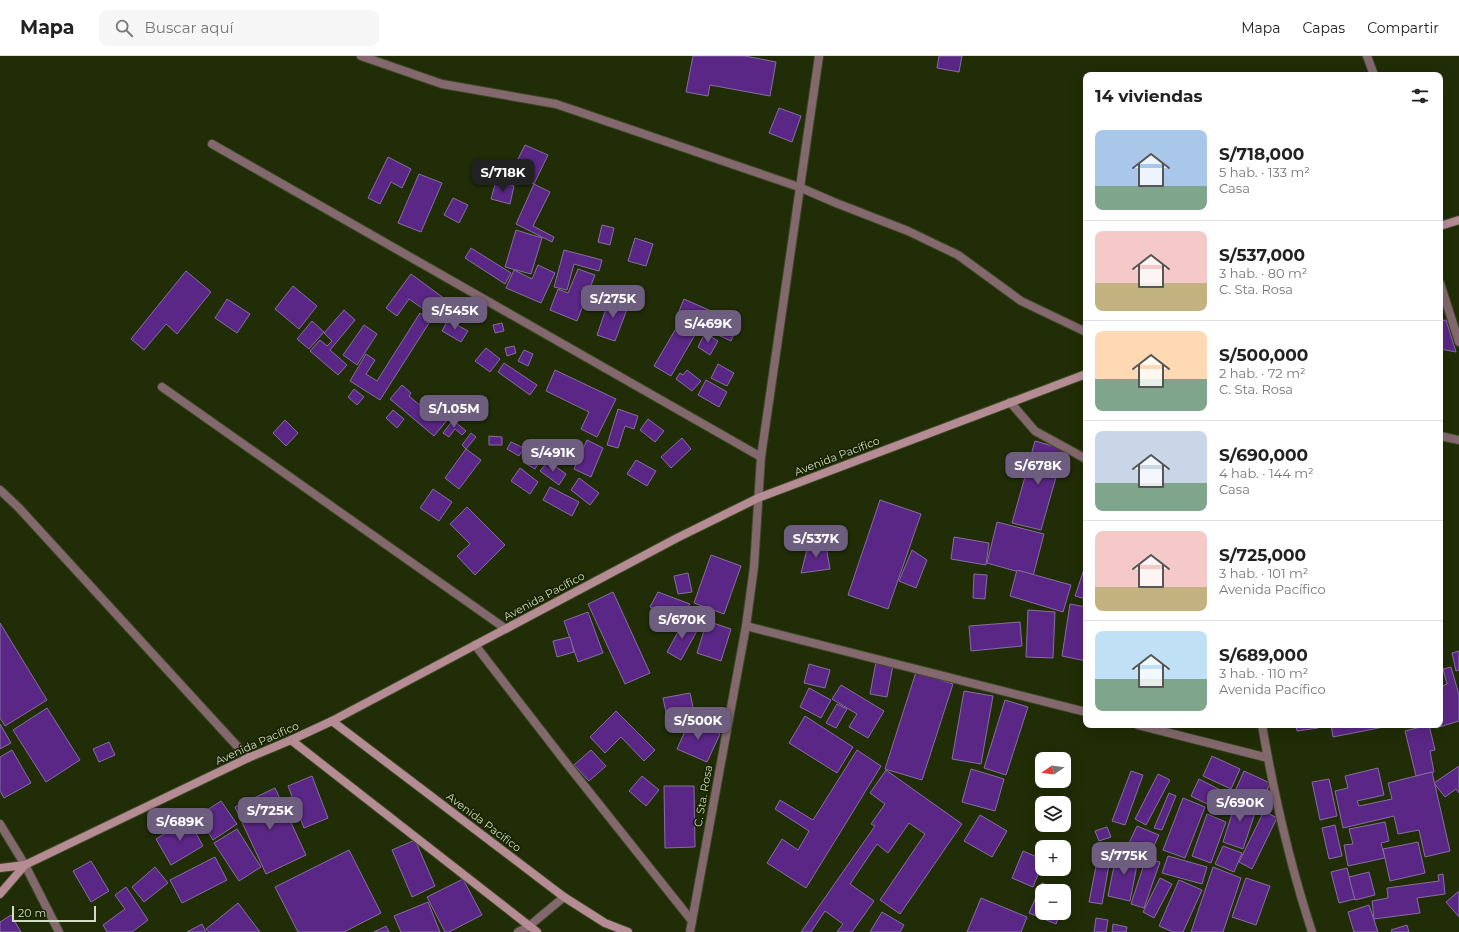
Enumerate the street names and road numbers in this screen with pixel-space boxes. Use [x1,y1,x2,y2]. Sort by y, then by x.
street label: Avenida Pacífico [792,433,882,479]
street label: Avenida Pacífico [501,569,587,623]
street label: Avenida Pacífico [213,718,301,768]
street label: C. Sta. Rosa [691,764,715,828]
street label: Avenida Pacifico [444,789,524,855]

